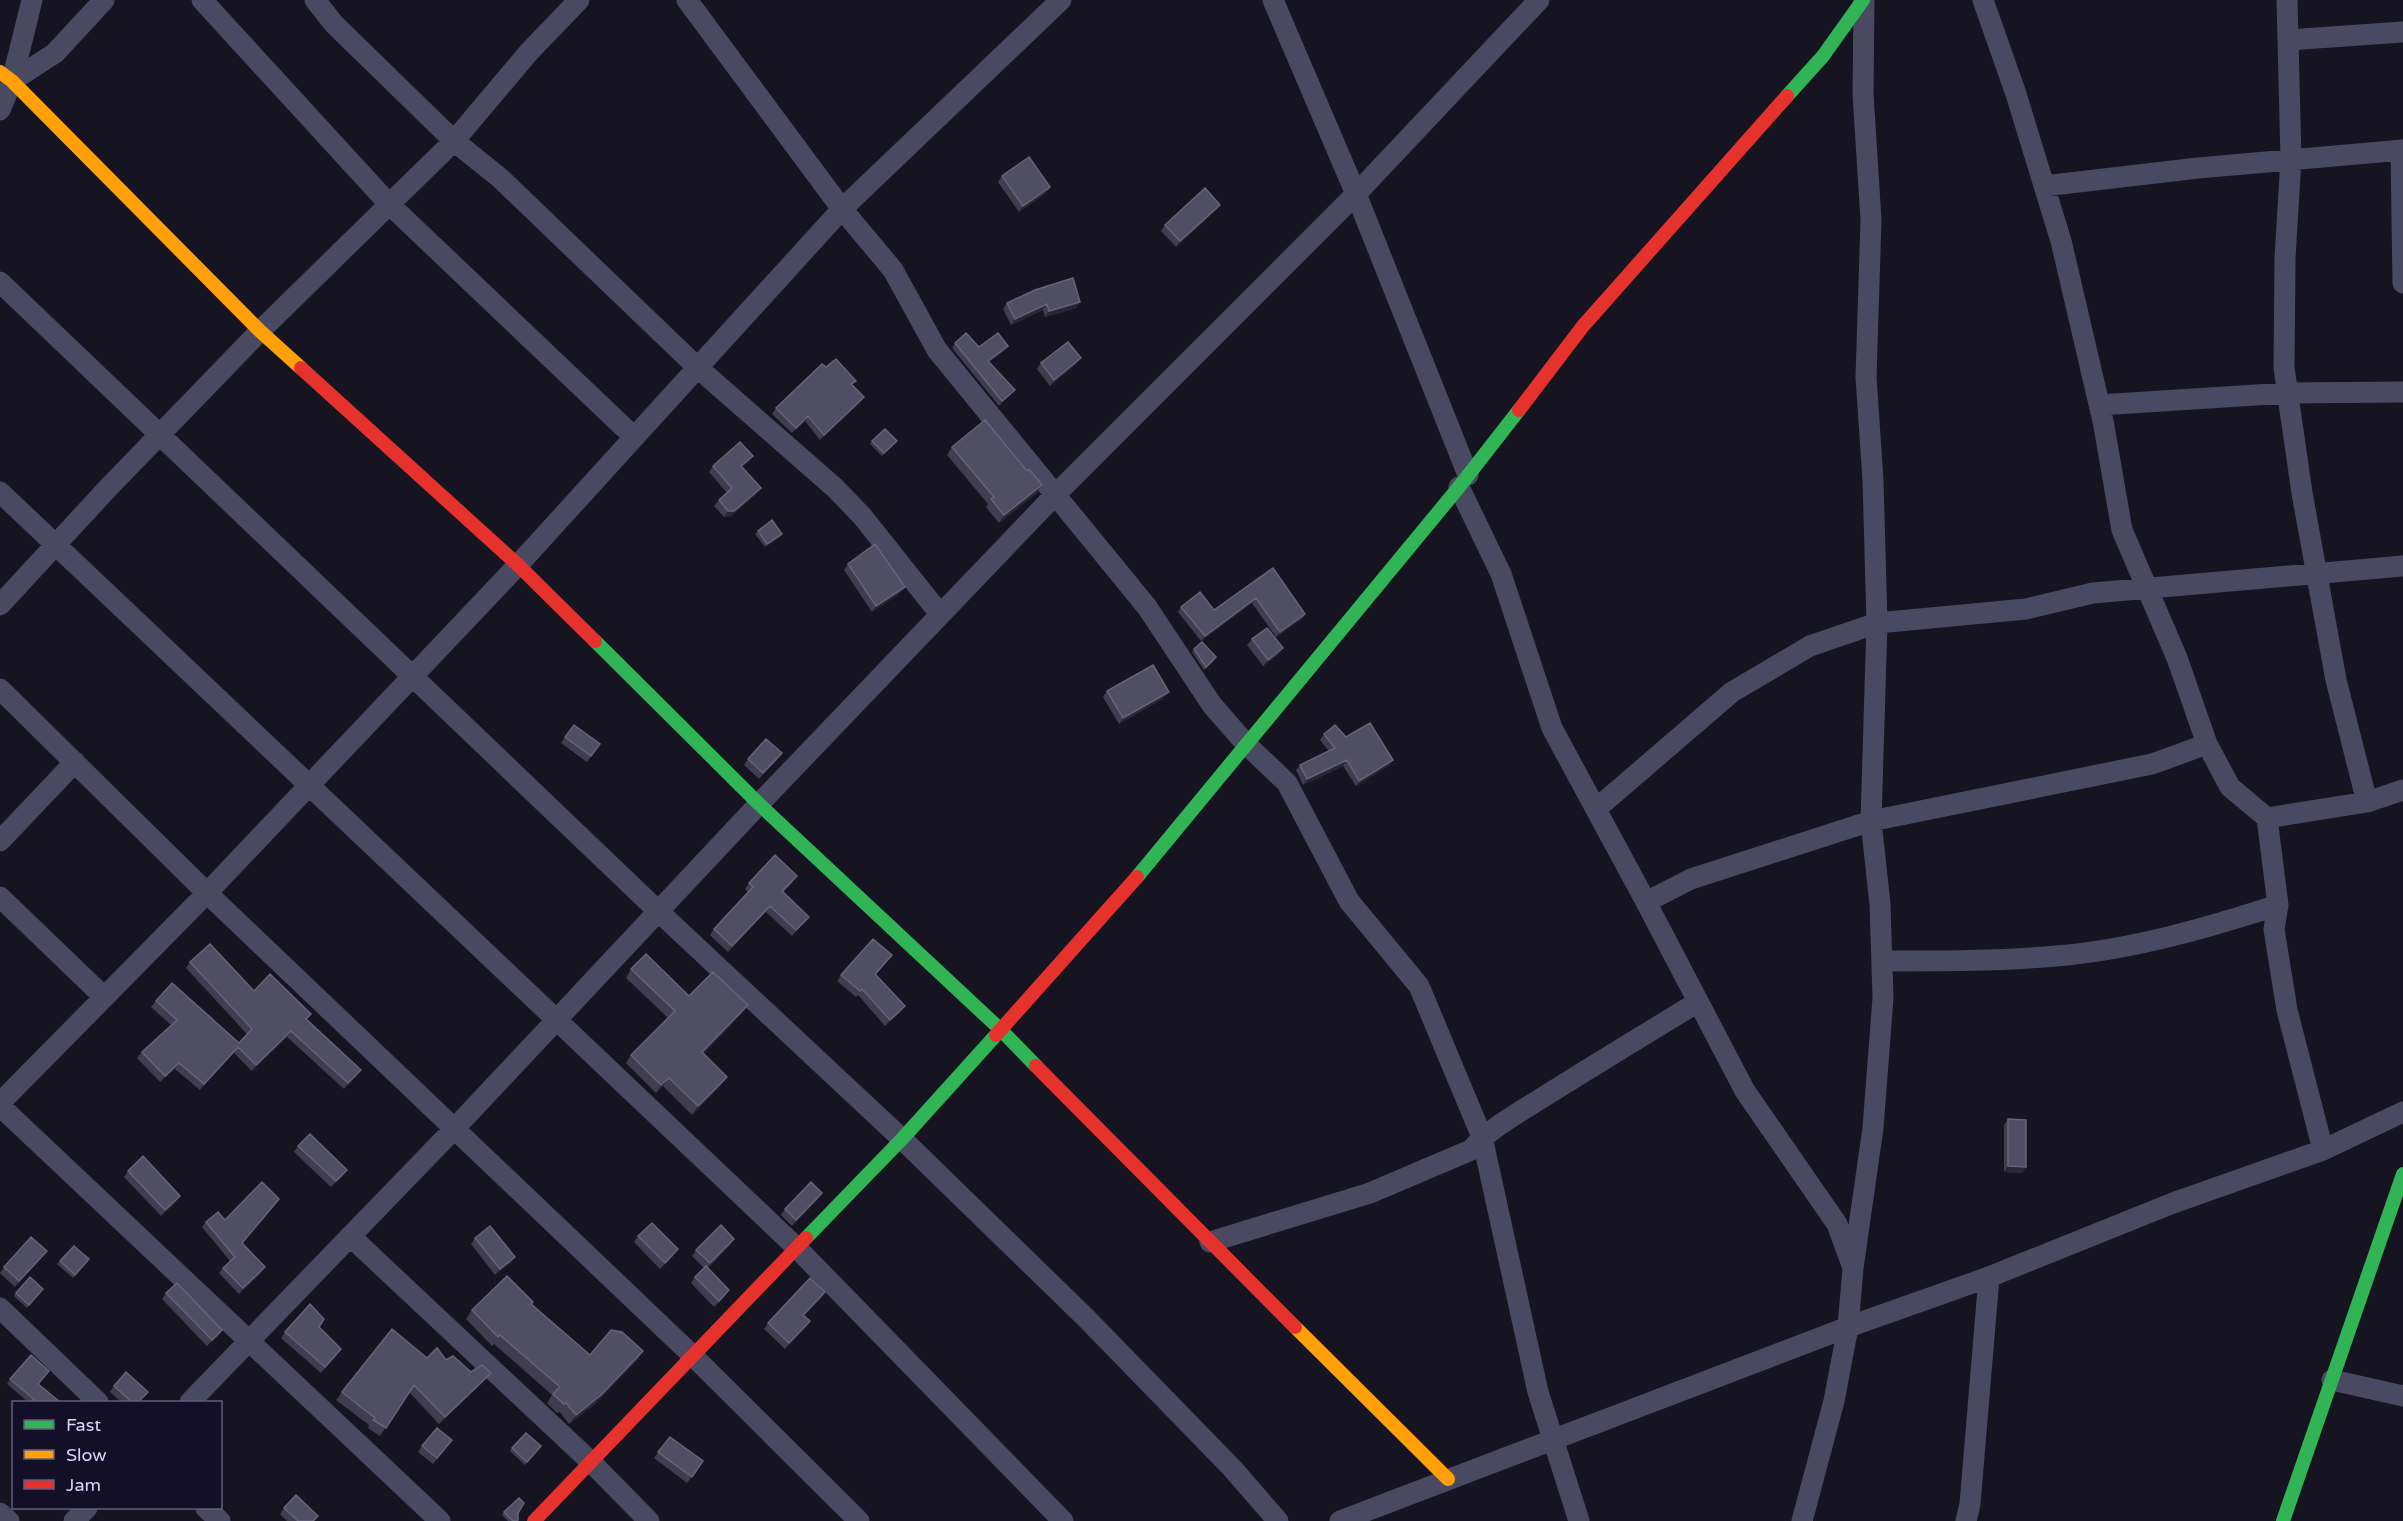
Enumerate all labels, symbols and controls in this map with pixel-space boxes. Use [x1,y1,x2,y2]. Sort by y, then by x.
legend [12,1401,222,1509]
text: Fast [66,1414,101,1436]
text: Slow [66,1444,107,1466]
text: Jam [66,1474,101,1496]

